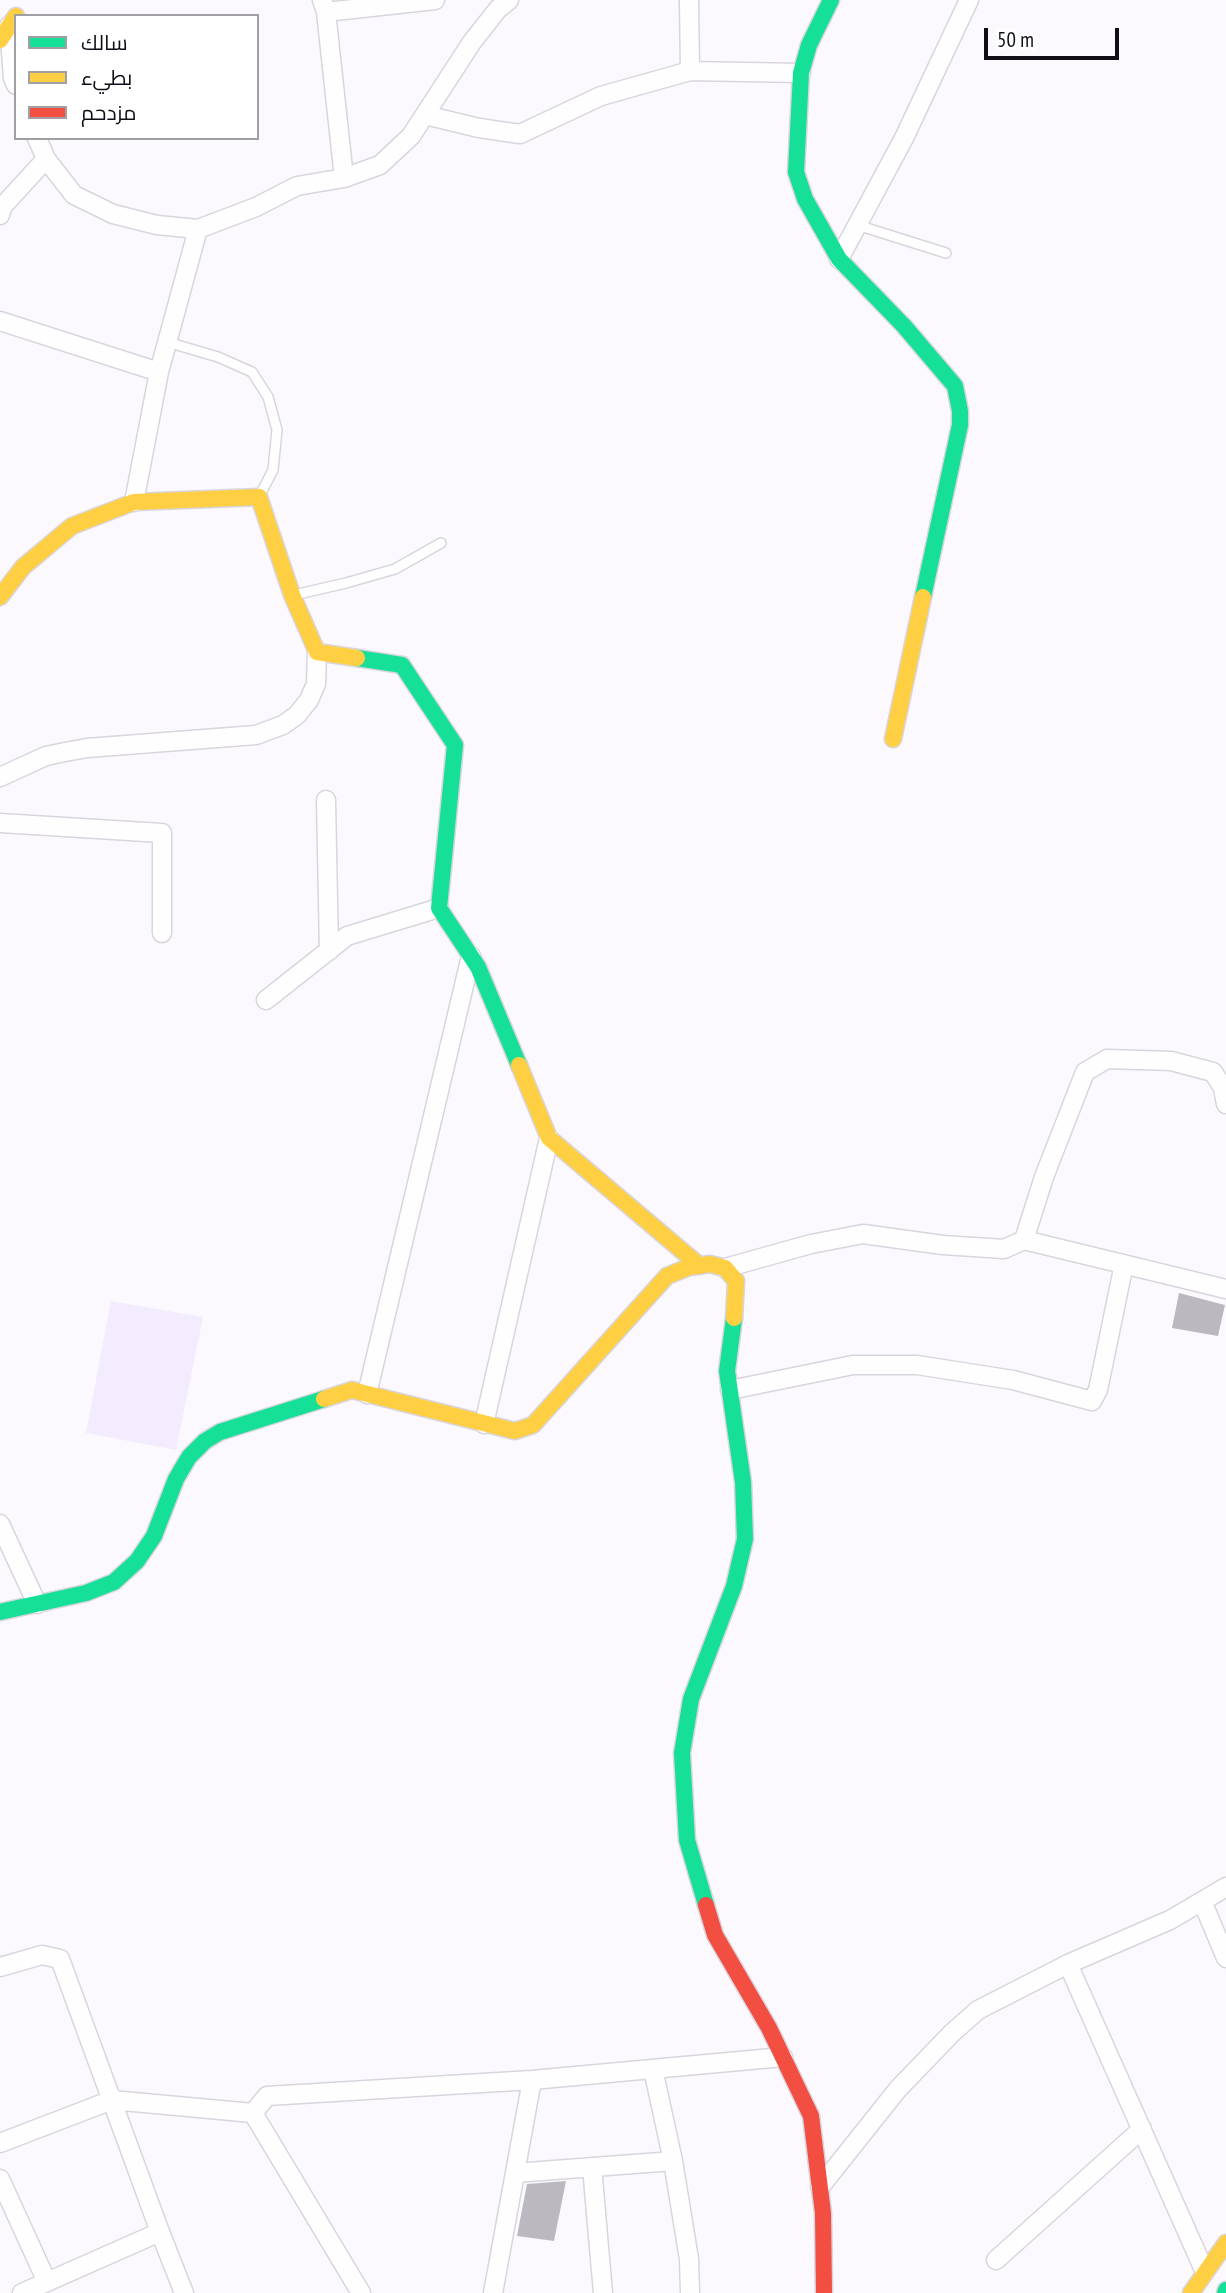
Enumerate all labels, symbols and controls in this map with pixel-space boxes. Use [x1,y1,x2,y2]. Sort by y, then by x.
legend [14,14,259,140]
scale bar [988,14,1123,58]
text: 50 m [997,26,1034,53]
text: سالك [81,29,128,56]
text: بطيء [81,64,132,91]
text: مزدحم [81,99,136,126]

